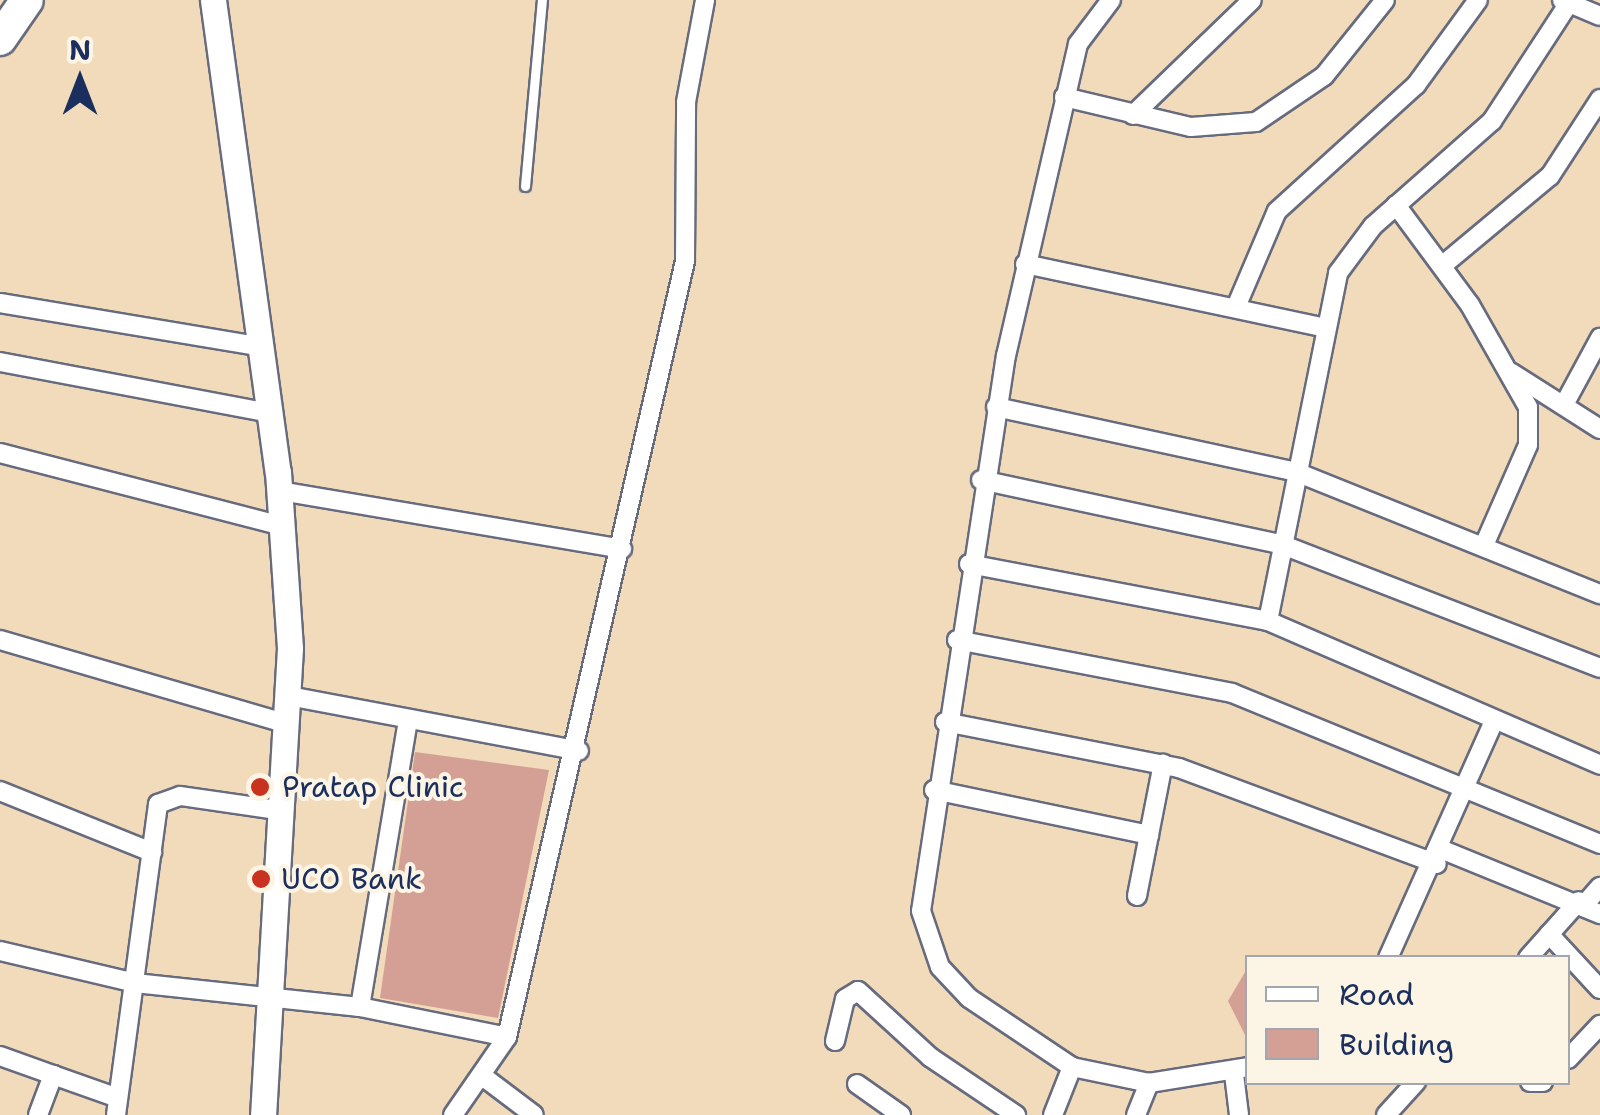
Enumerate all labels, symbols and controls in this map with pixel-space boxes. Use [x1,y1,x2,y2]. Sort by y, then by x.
north arrow [30,30,130,130]
text: N [69,31,91,69]
place label: Pratap Clinic [282,769,464,805]
marker: Pratap Clinic [247,774,273,800]
place label: UCO Bank [281,861,422,897]
marker: UCO Bank [250,868,272,890]
legend [1245,955,1570,1085]
text: Road [1339,974,1414,1015]
text: Building [1339,1024,1454,1065]

